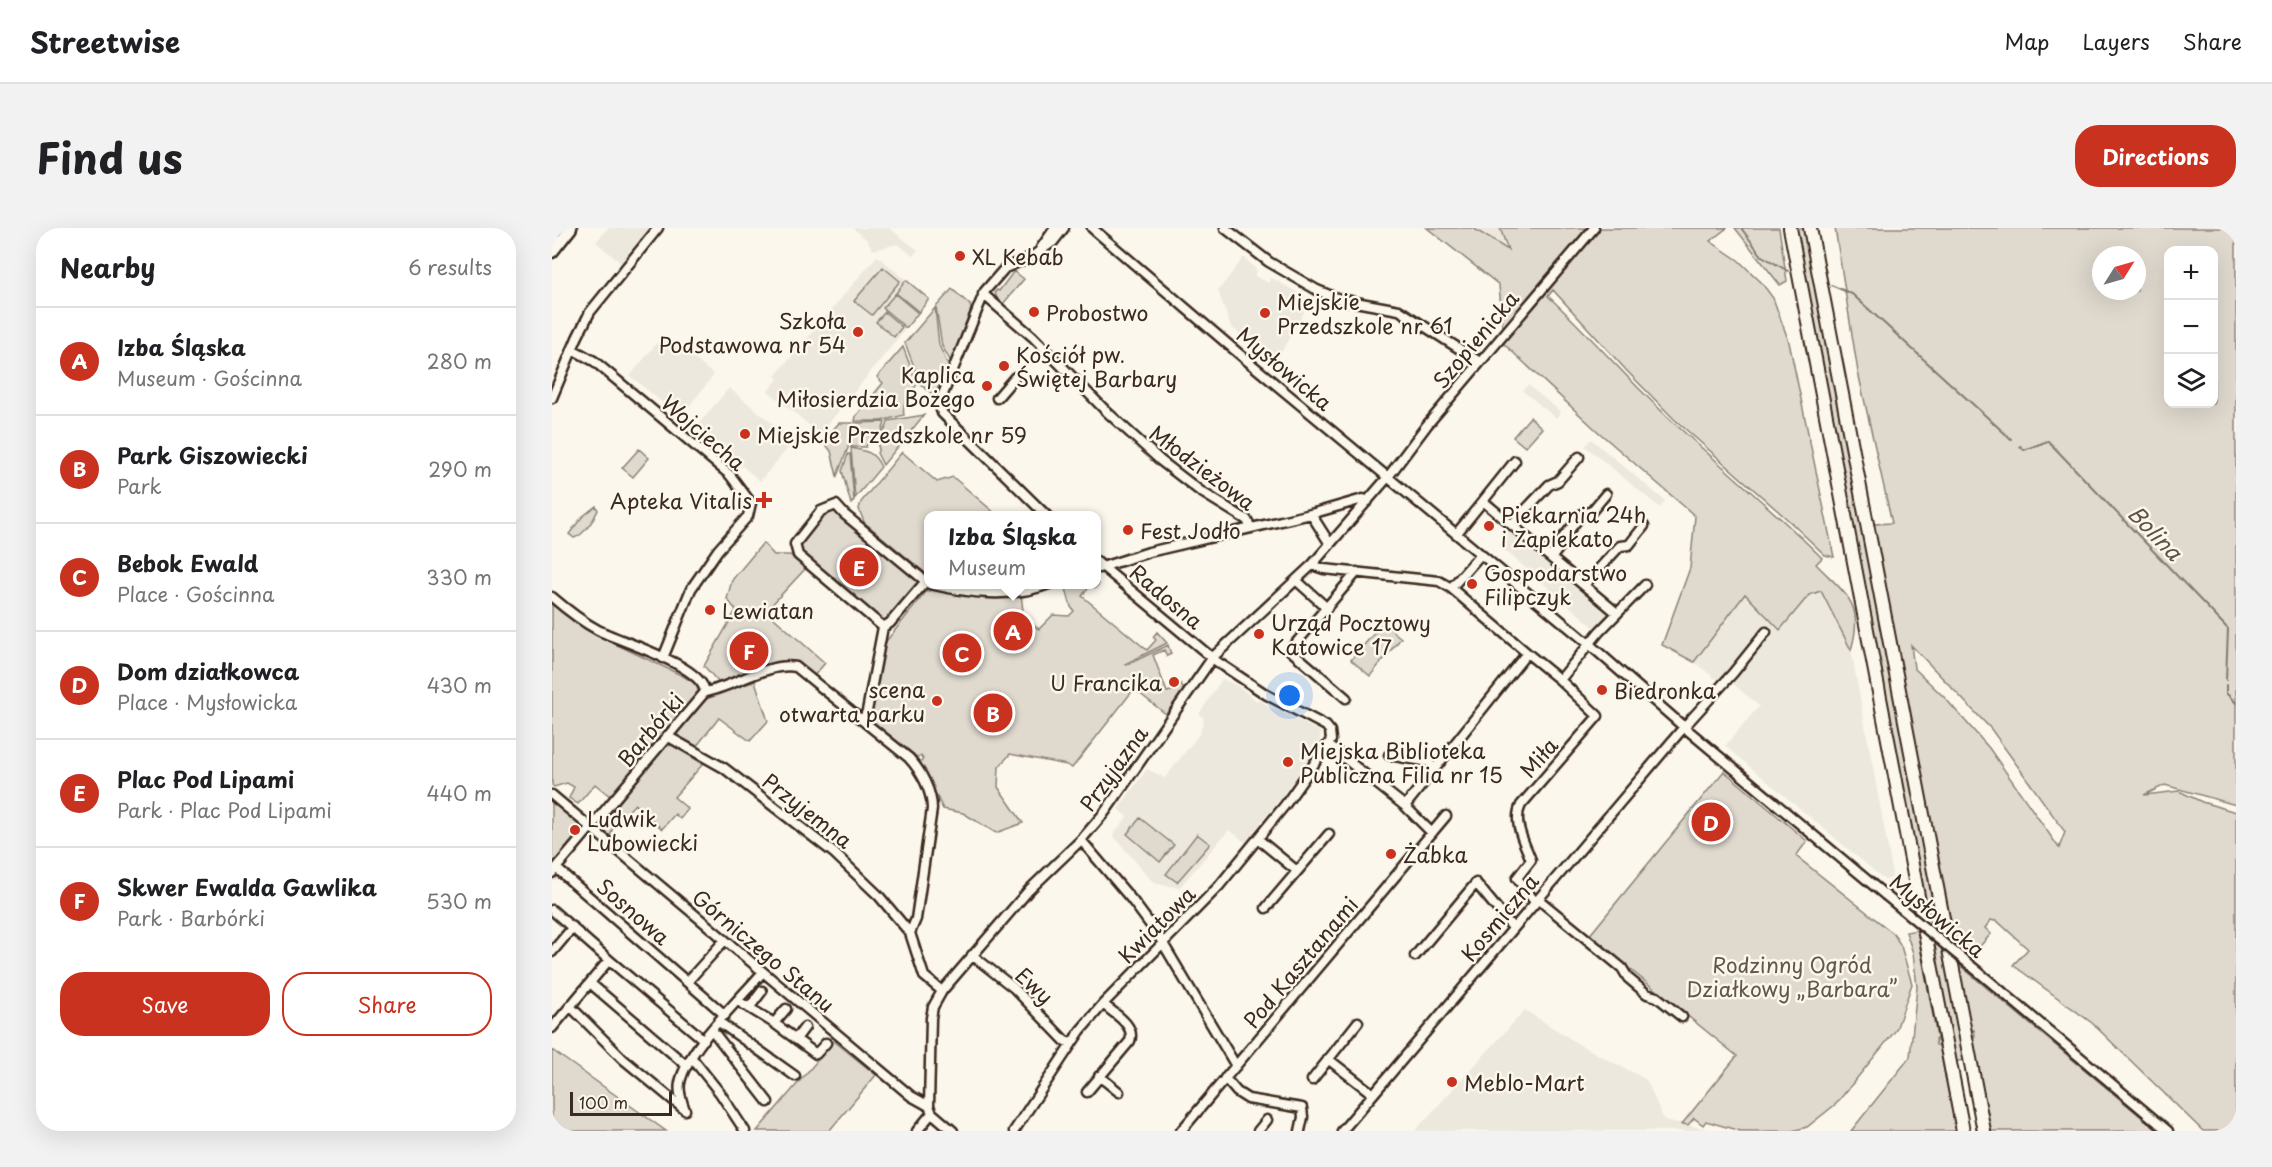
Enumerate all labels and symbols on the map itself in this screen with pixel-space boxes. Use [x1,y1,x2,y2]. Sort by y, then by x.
place label: XL Kebab [972,240,1064,272]
north arrow [2092,246,2146,300]
marker: XL Kebab [953,249,967,263]
street label: Szopienicka [1424,283,1526,395]
place label: Miejskie Przedszkole nr 61 [1277,285,1453,341]
place label: Probostwo [1046,296,1148,328]
place label: Szkoła Podstawowa nr 54 [659,304,846,360]
marker: Probostwo [1027,305,1041,319]
marker: Miejskie Przedszkole nr 61 [1258,306,1272,320]
street label: Mysłowicka [1230,318,1340,418]
marker: Szkoła Podstawowa nr 54 [851,325,865,339]
place label: Kościół pw. Świętej Barbary [1016,338,1177,394]
place label: Kaplica Miłosierdzia Bożego [777,358,976,414]
marker: Kościół pw. Świętej Barbary [997,359,1011,373]
marker: Kaplica Miłosierdzia Bożego [980,379,994,393]
street label: Wojciecha [655,386,753,478]
street label: Młodzieżowa [1143,417,1263,517]
place label: Miejskie Przedszkole nr 59 [757,418,1027,450]
marker: Miejskie Przedszkole nr 59 [738,427,752,441]
place label: Apteka Vitalis [610,484,752,516]
marker: Apteka Vitalis [757,493,771,507]
water label: Bolina [2121,497,2192,568]
place label: Piekarnia 24h i Zapiekato [1501,498,1646,554]
place label: Fest Jodło [1140,514,1241,546]
marker: Piekarnia 24h i Zapiekato [1482,519,1496,533]
marker: Fest Jodło [1121,523,1135,537]
pin: E [840,544,878,590]
street label: Radosna [1124,556,1210,636]
place label: Gospodarstwo Filipczyk [1484,556,1627,612]
marker: Gospodarstwo Filipczyk [1465,577,1479,591]
place label: Lewiatan [722,594,814,626]
marker: Lewiatan [703,603,717,617]
place label: Urząd Pocztowy Katowice 17 [1271,606,1431,662]
pin: A [994,608,1032,654]
marker: Urząd Pocztowy Katowice 17 [1252,627,1266,641]
pin: F [730,628,768,674]
pin: C [942,630,982,676]
place label: U Francika [1050,666,1163,698]
place label: scena otwarta parku [779,673,925,729]
place label: Biedronka [1614,674,1716,706]
marker: U Francika [1167,675,1181,689]
your location [1275,681,1304,710]
marker: Biedronka [1595,683,1609,697]
street label: Barbórki [609,685,691,773]
pin: B [974,690,1012,736]
marker: scena otwarta parku [930,694,944,708]
street label: Przyjazna [1071,718,1155,817]
street label: Miła [1511,729,1565,784]
place label: Miejska Biblioteka Publiczna Filia nr 15 [1300,734,1503,790]
marker: Miejska Biblioteka Publiczna Filia nr 15 [1281,755,1295,769]
street label: Przyjemna [756,765,860,855]
pin: D [1692,800,1730,844]
place label: Ludwik Lubowiecki [587,802,698,858]
marker: Ludwik Lubowiecki [568,823,582,837]
place label: Żabka [1403,838,1467,870]
marker: Żabka [1384,847,1398,861]
street label: Mysłowicka [1883,865,1993,965]
street label: Kosmiczna [1453,866,1545,968]
street label: Sosnowa [590,870,678,952]
street label: Kwiatowa [1110,878,1202,970]
street label: Górniczego Stanu [686,881,842,1019]
street label: Pod Kasztanami [1235,889,1365,1035]
park label: Rodzinny Ogród Działkowy „Barbara” [1686,948,1898,1004]
street label: Ewy [1009,959,1061,1011]
place label: Meblo-Mart [1464,1066,1585,1098]
marker: Meblo-Mart [1445,1075,1459,1089]
scale bar [570,1089,672,1116]

